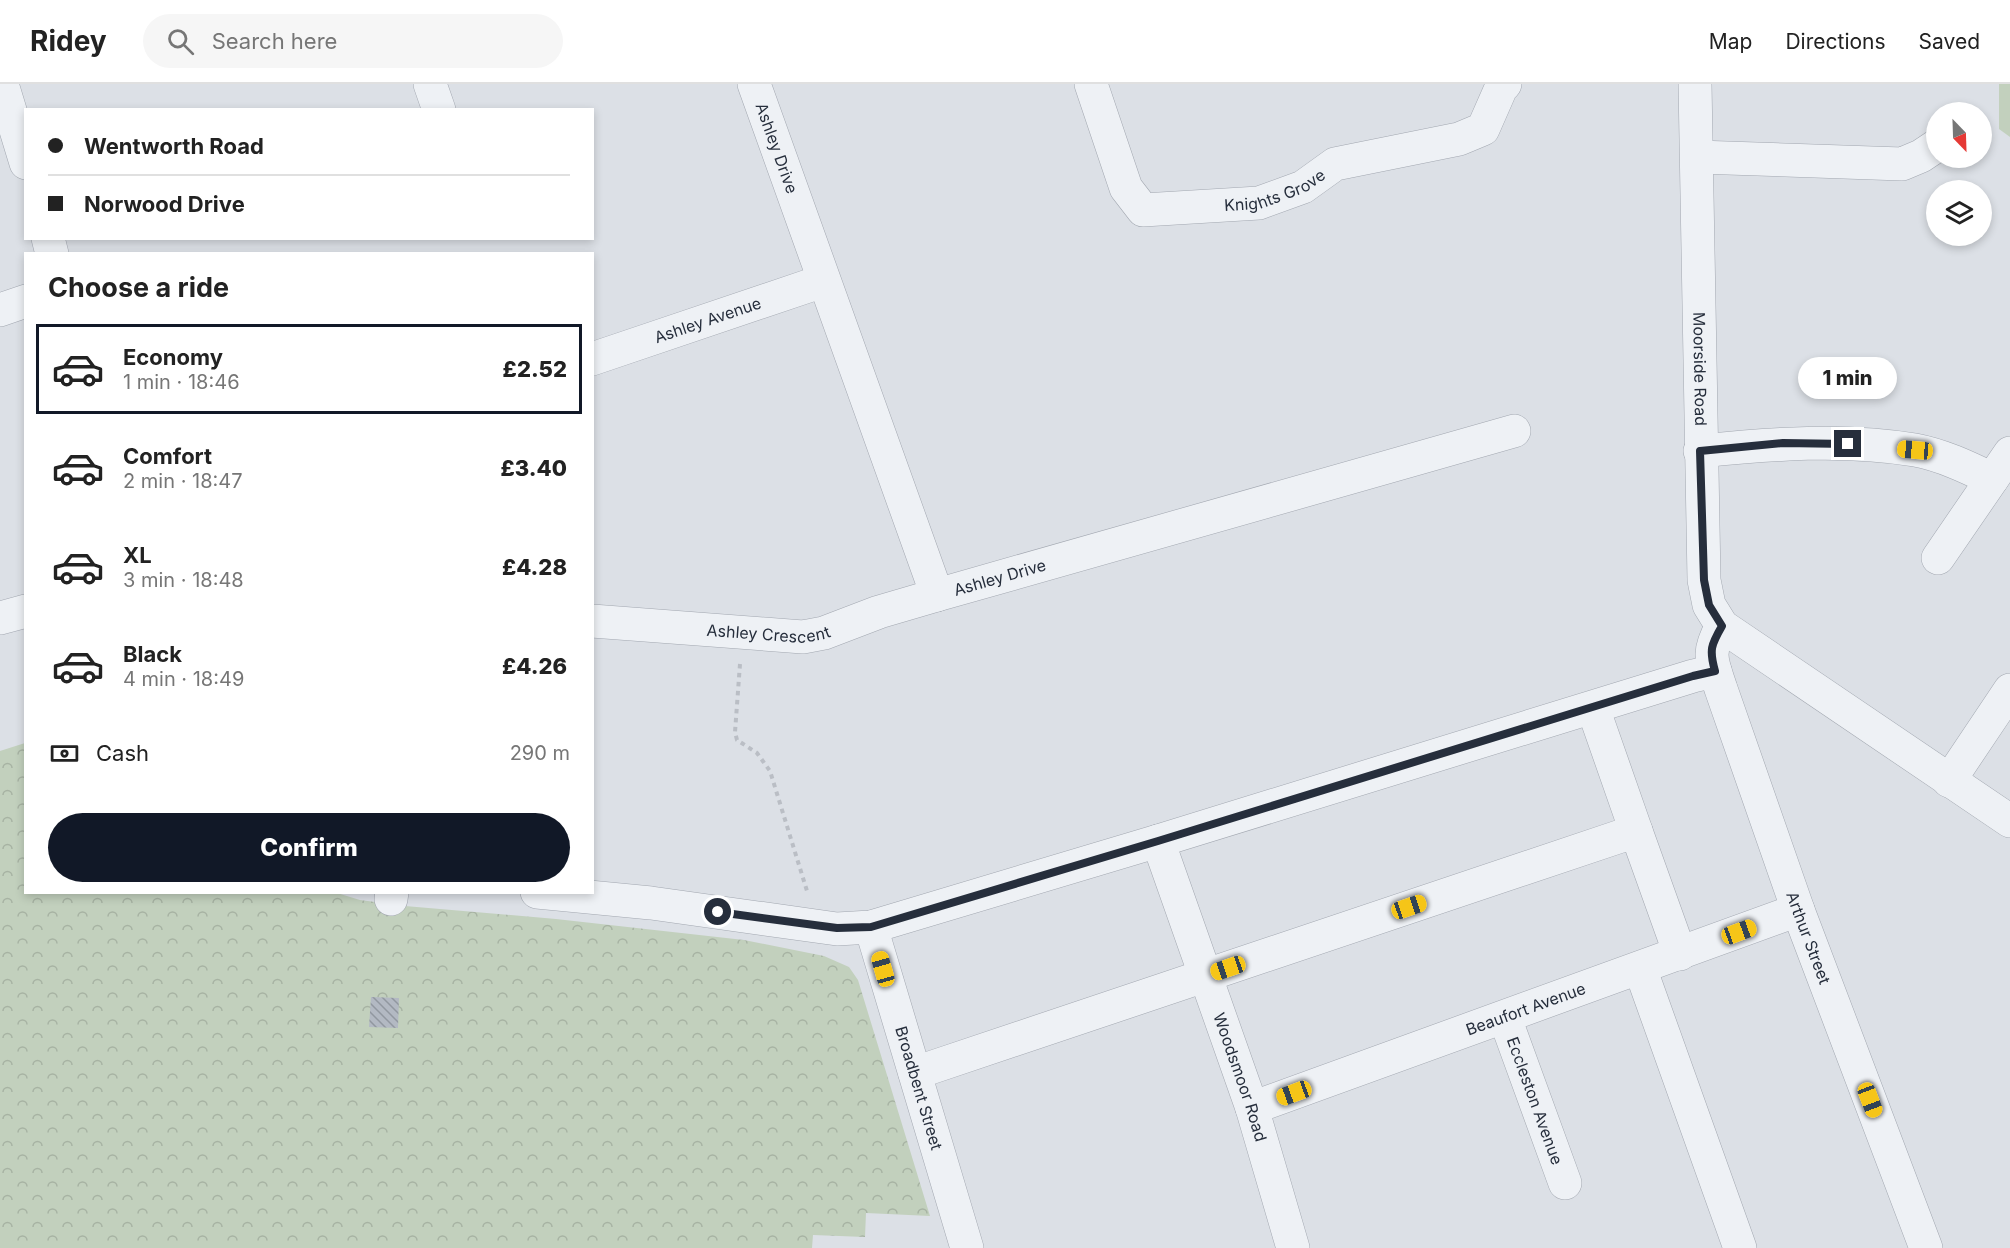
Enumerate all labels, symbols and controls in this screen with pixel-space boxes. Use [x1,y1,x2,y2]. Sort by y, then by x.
search box [143,14,563,68]
text: Ridey [30,24,107,58]
icon: search [164,25,197,58]
text: Search here [212,28,337,54]
text: Map [1709,29,1752,54]
text: Directions [1785,29,1886,54]
text: Saved [1919,29,1980,54]
street label: Ashley Drive [751,100,802,196]
north arrow [1926,102,1992,168]
map controls [1926,102,1992,246]
text: Wentworth Road [84,133,264,159]
street label: Knights Grove [1224,165,1329,215]
button: layers [1926,180,1992,246]
text: Norwood Drive [84,191,245,217]
text: Choose a ride [48,271,229,304]
street label: Ashley Avenue [652,293,764,347]
street label: Moorside Road [1689,312,1711,426]
icon: car [51,342,105,396]
text: Economy [123,344,223,370]
text: £2.52 [503,356,567,382]
callout: 1 min [1798,357,1898,399]
text: 1 min [1822,366,1873,390]
text: 1 min · 18:46 [123,370,240,394]
route end [1834,430,1861,457]
car [1896,439,1934,461]
icon: car [51,441,105,495]
text: Comfort [123,443,212,469]
text: £3.40 [501,455,567,481]
text: 2 min · 18:47 [123,469,243,493]
icon: car [51,540,105,594]
text: XL [123,542,152,568]
text: £4.28 [502,554,567,580]
street label: Ashley Drive [951,555,1048,600]
text: 3 min · 18:48 [123,568,244,592]
street label: Ashley Crescent [706,620,833,647]
icon: car [51,639,105,693]
text: Black [123,641,182,667]
text: £4.26 [502,653,567,679]
text: 4 min · 18:49 [123,667,244,691]
icon: cash [48,737,81,770]
text: Cash [96,740,149,766]
text: 290 m [510,741,570,765]
button: Confirm [48,813,570,882]
street label: Arthur Street [1782,889,1835,987]
car [1389,893,1429,921]
route start [704,898,731,925]
car [1719,917,1759,947]
car [869,949,897,989]
car [1208,954,1248,982]
street label: Beaufort Avenue [1463,978,1588,1040]
street label: Woodsmoor Road [1209,1010,1271,1144]
street label: Broadbent Street [891,1024,947,1152]
street label: Eccleston Avenue [1503,1034,1567,1167]
car [1274,1078,1314,1108]
car [1855,1080,1885,1120]

